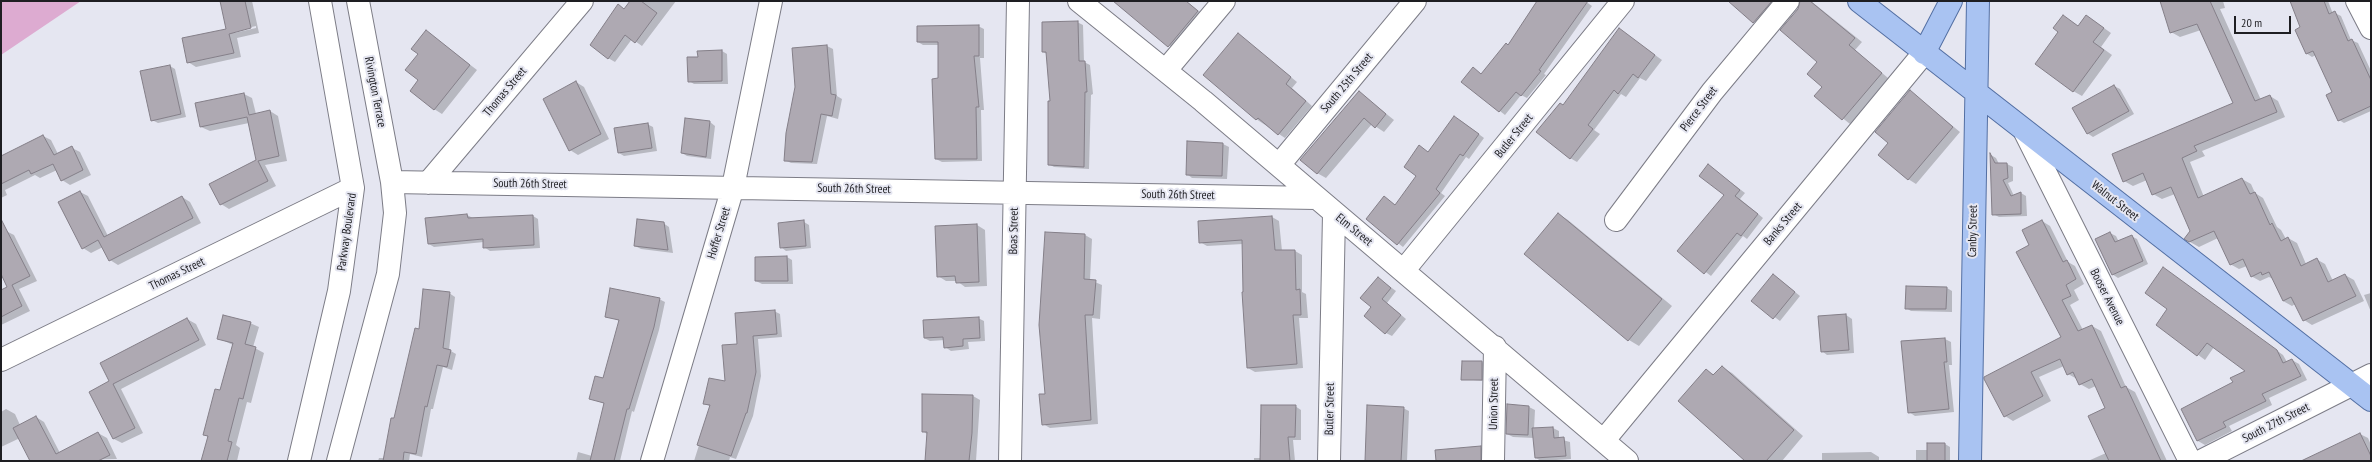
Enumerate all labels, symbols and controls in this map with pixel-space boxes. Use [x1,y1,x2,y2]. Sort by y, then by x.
scale bar [2236,8,2293,34]
text: 20 m [2241,15,2262,30]
street label: South 25th Street [1318,50,1376,116]
street label: Rivington Terrace [361,55,389,129]
street label: Thomas Street [480,64,530,120]
street label: Pierce Street [1677,84,1721,134]
street label: Butler Street [1492,111,1536,161]
street label: South 26th Street [493,176,567,192]
street label: Walnut Street [2088,178,2142,224]
street label: South 26th Street [817,181,891,197]
street label: South 26th Street [1141,187,1215,203]
street label: Parkway Boulevard [334,192,360,272]
street label: Banks Street [1761,200,1805,248]
street label: Hoffer Street [704,205,734,261]
street label: Canby Street [1965,205,1981,257]
street label: Boas Street [1006,207,1022,255]
street label: Elm Street [1333,211,1375,249]
street label: Thomas Street [147,254,207,294]
street label: Booser Avenue [2087,266,2127,328]
street label: Union Street [1486,378,1502,430]
street label: Butler Street [1322,383,1338,435]
street label: South 27th Street [2240,400,2312,446]

